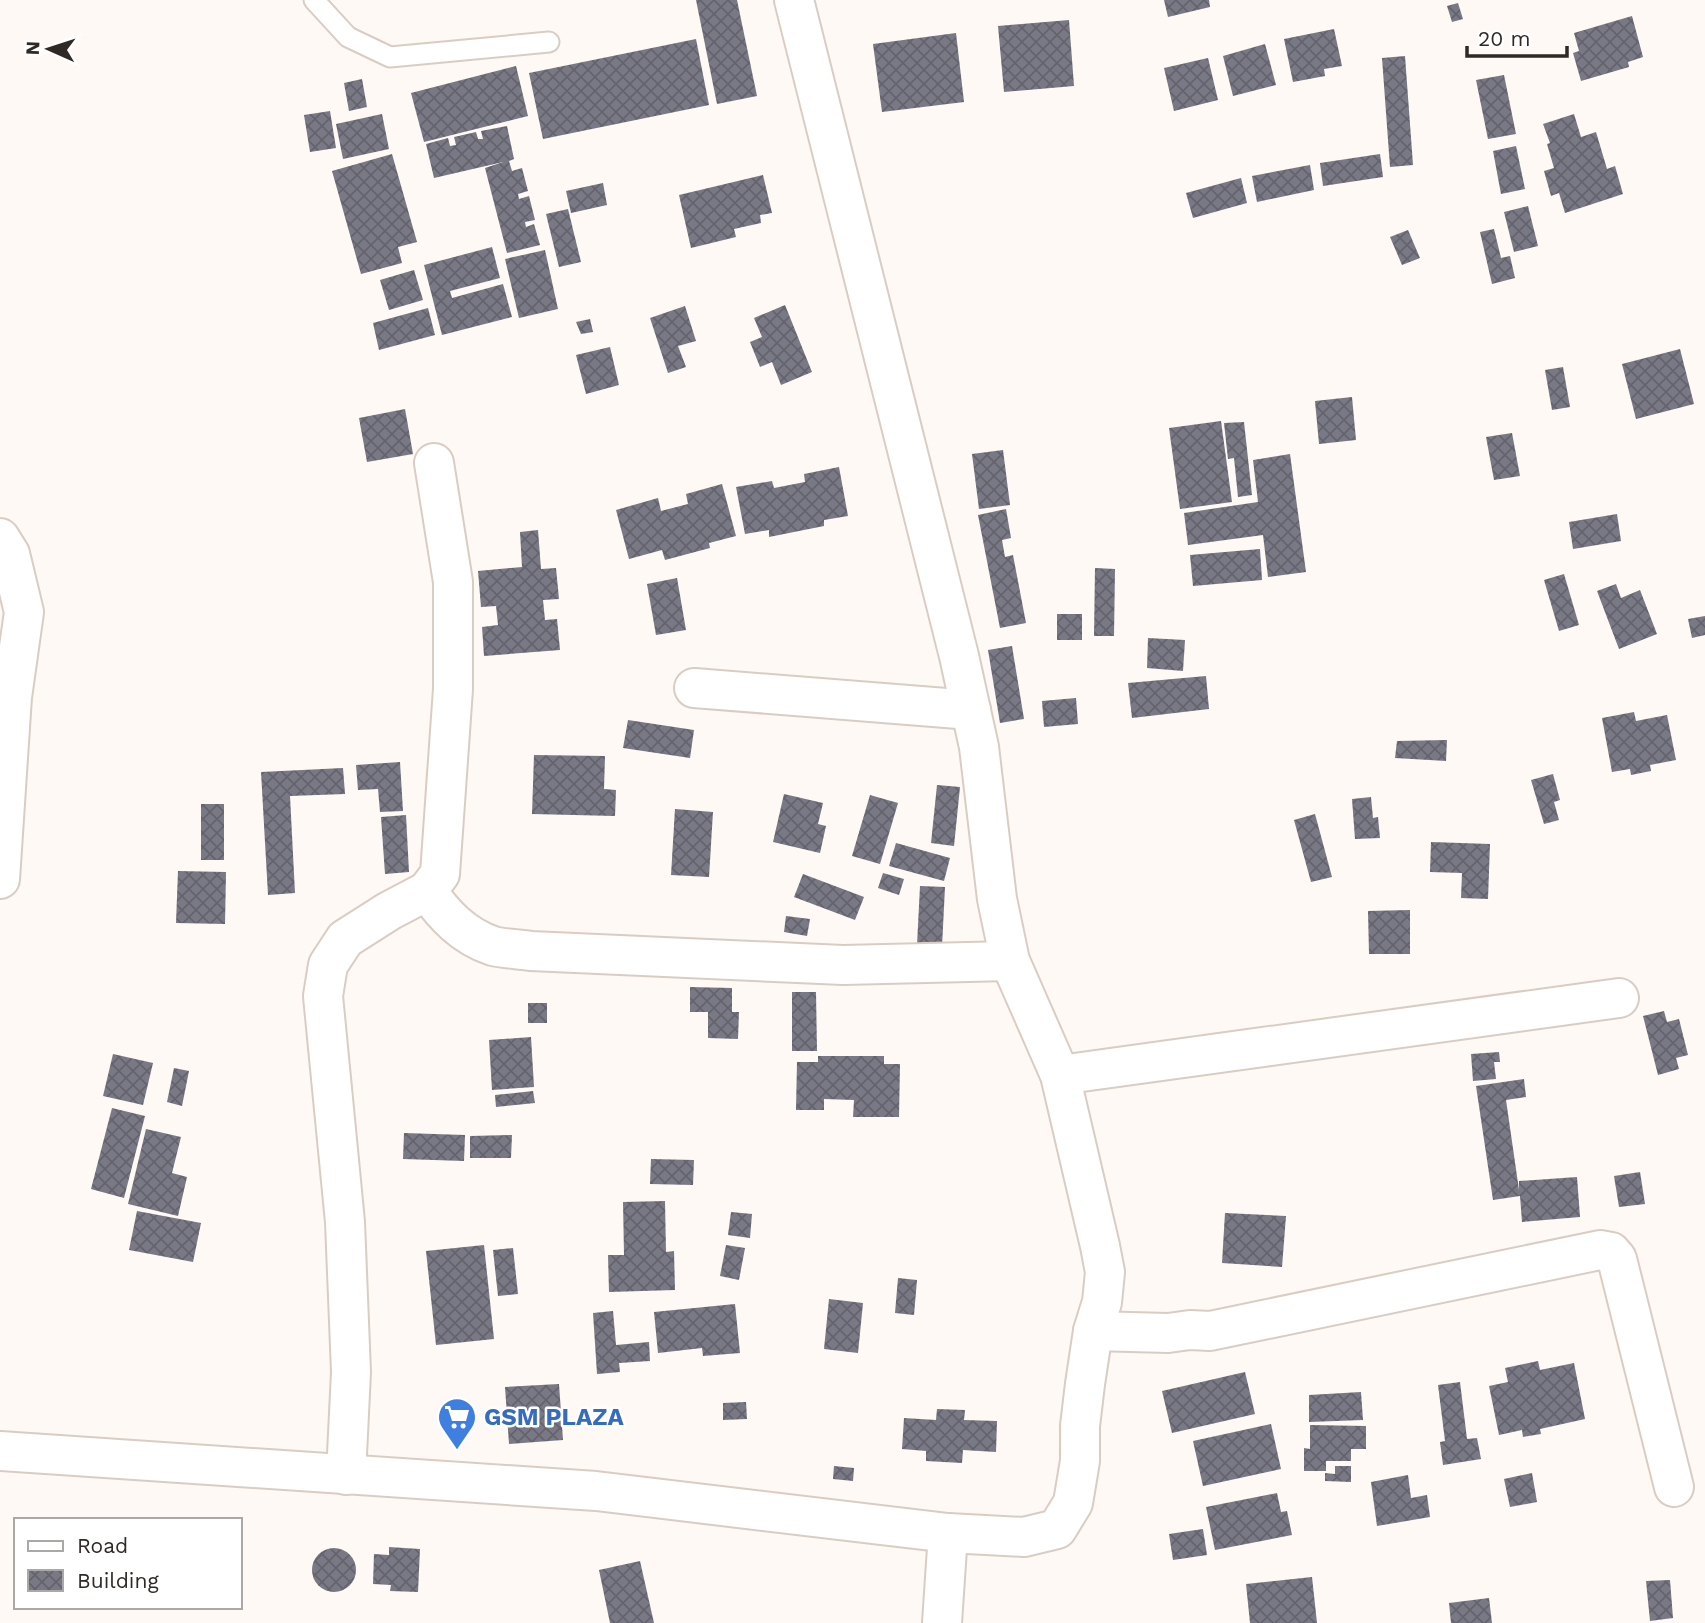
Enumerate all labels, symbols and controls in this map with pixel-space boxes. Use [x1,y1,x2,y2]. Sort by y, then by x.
north arrow [14,14,84,84]
scale bar [1467,14,1567,58]
text: 20 m [1478,26,1530,51]
text: N [21,40,44,56]
supermarket icon: GSM PLAZA [436,1396,478,1451]
place label: GSM PLAZA [484,1403,624,1431]
legend [14,1518,242,1609]
text: Road [77,1533,128,1558]
text: Building [77,1568,159,1593]

